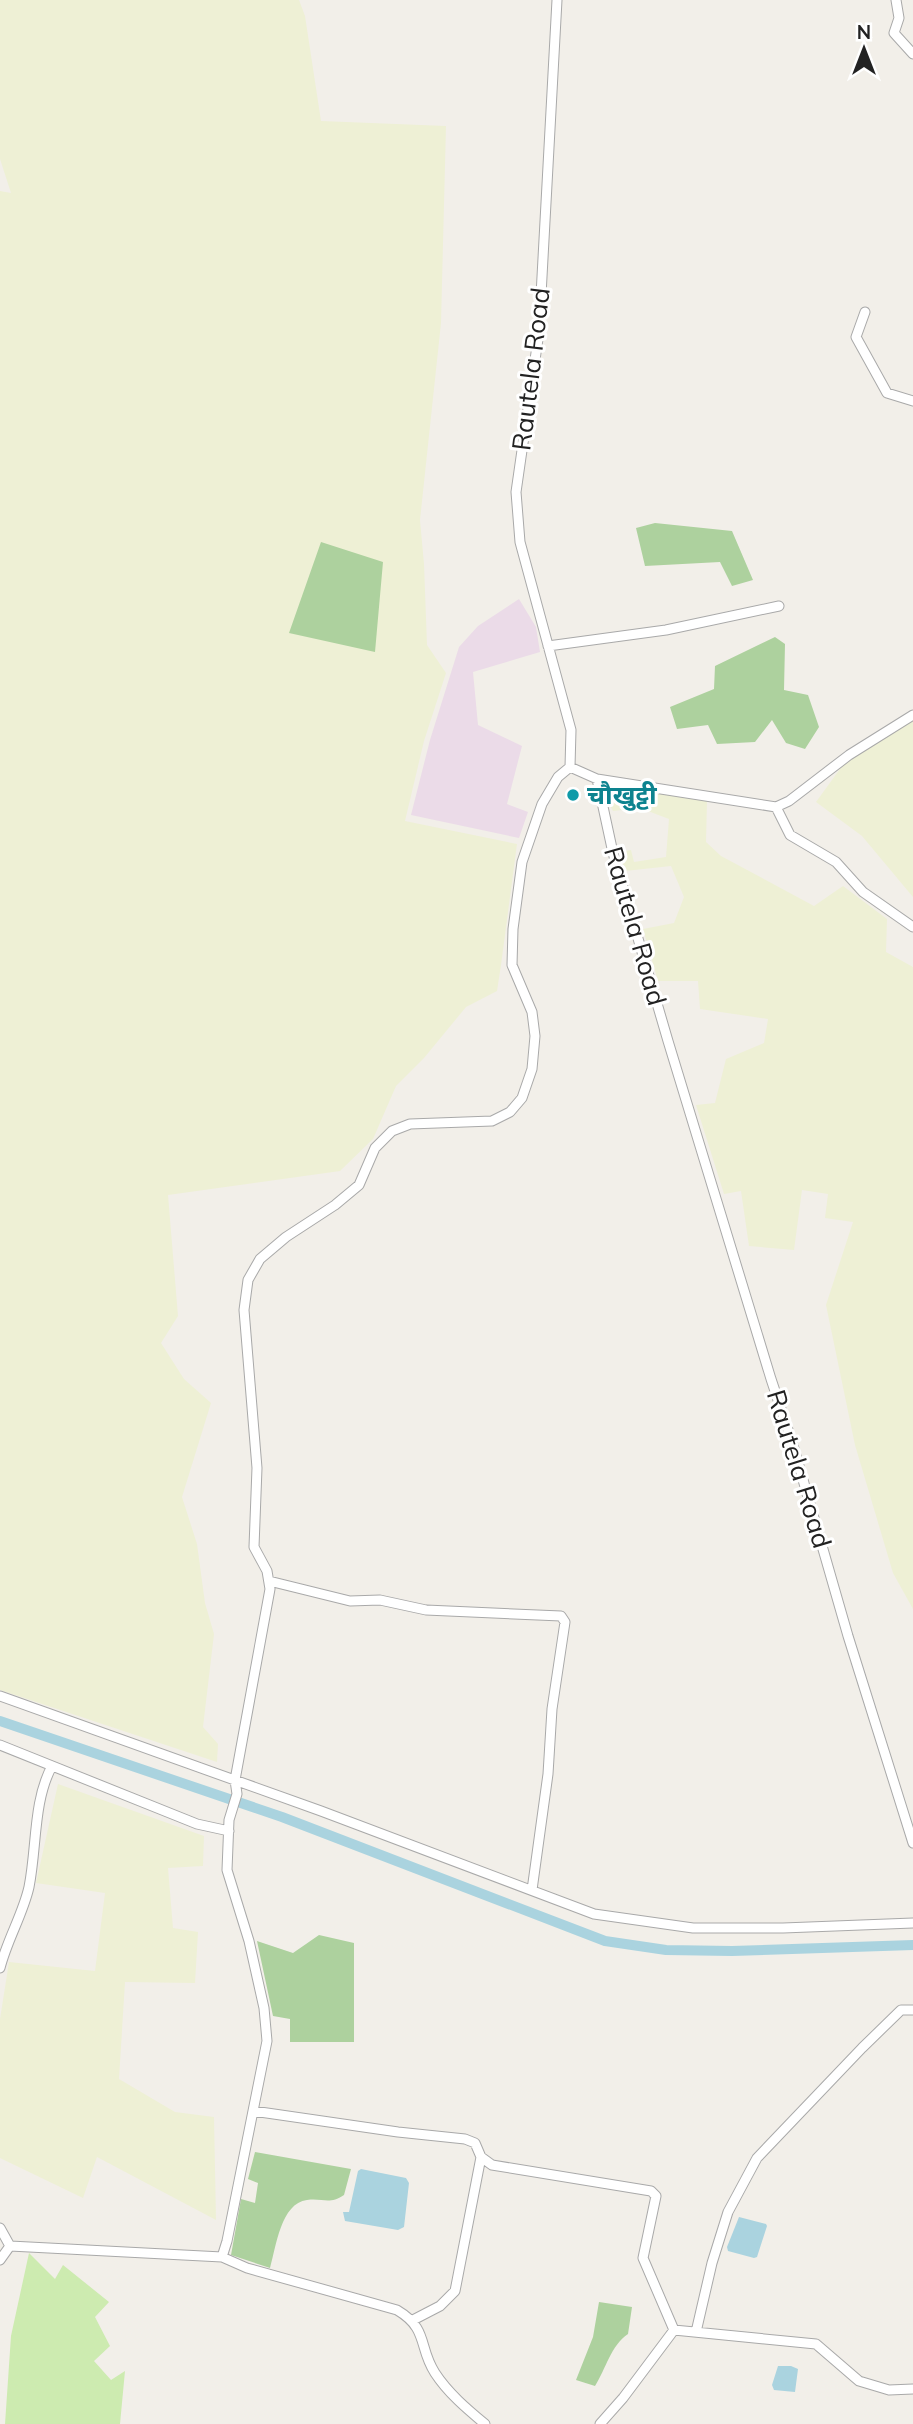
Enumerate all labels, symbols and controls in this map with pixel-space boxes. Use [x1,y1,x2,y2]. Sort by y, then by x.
north arrow [829,14,899,84]
text: N [857,20,871,44]
street label: Rautela Road [504,286,557,452]
place label: चौखुट्टी [587,778,658,811]
marker: चौखुट्टी [565,787,581,803]
street label: Rautela Road [597,842,674,1009]
street label: Rautela Road [760,1386,839,1552]

